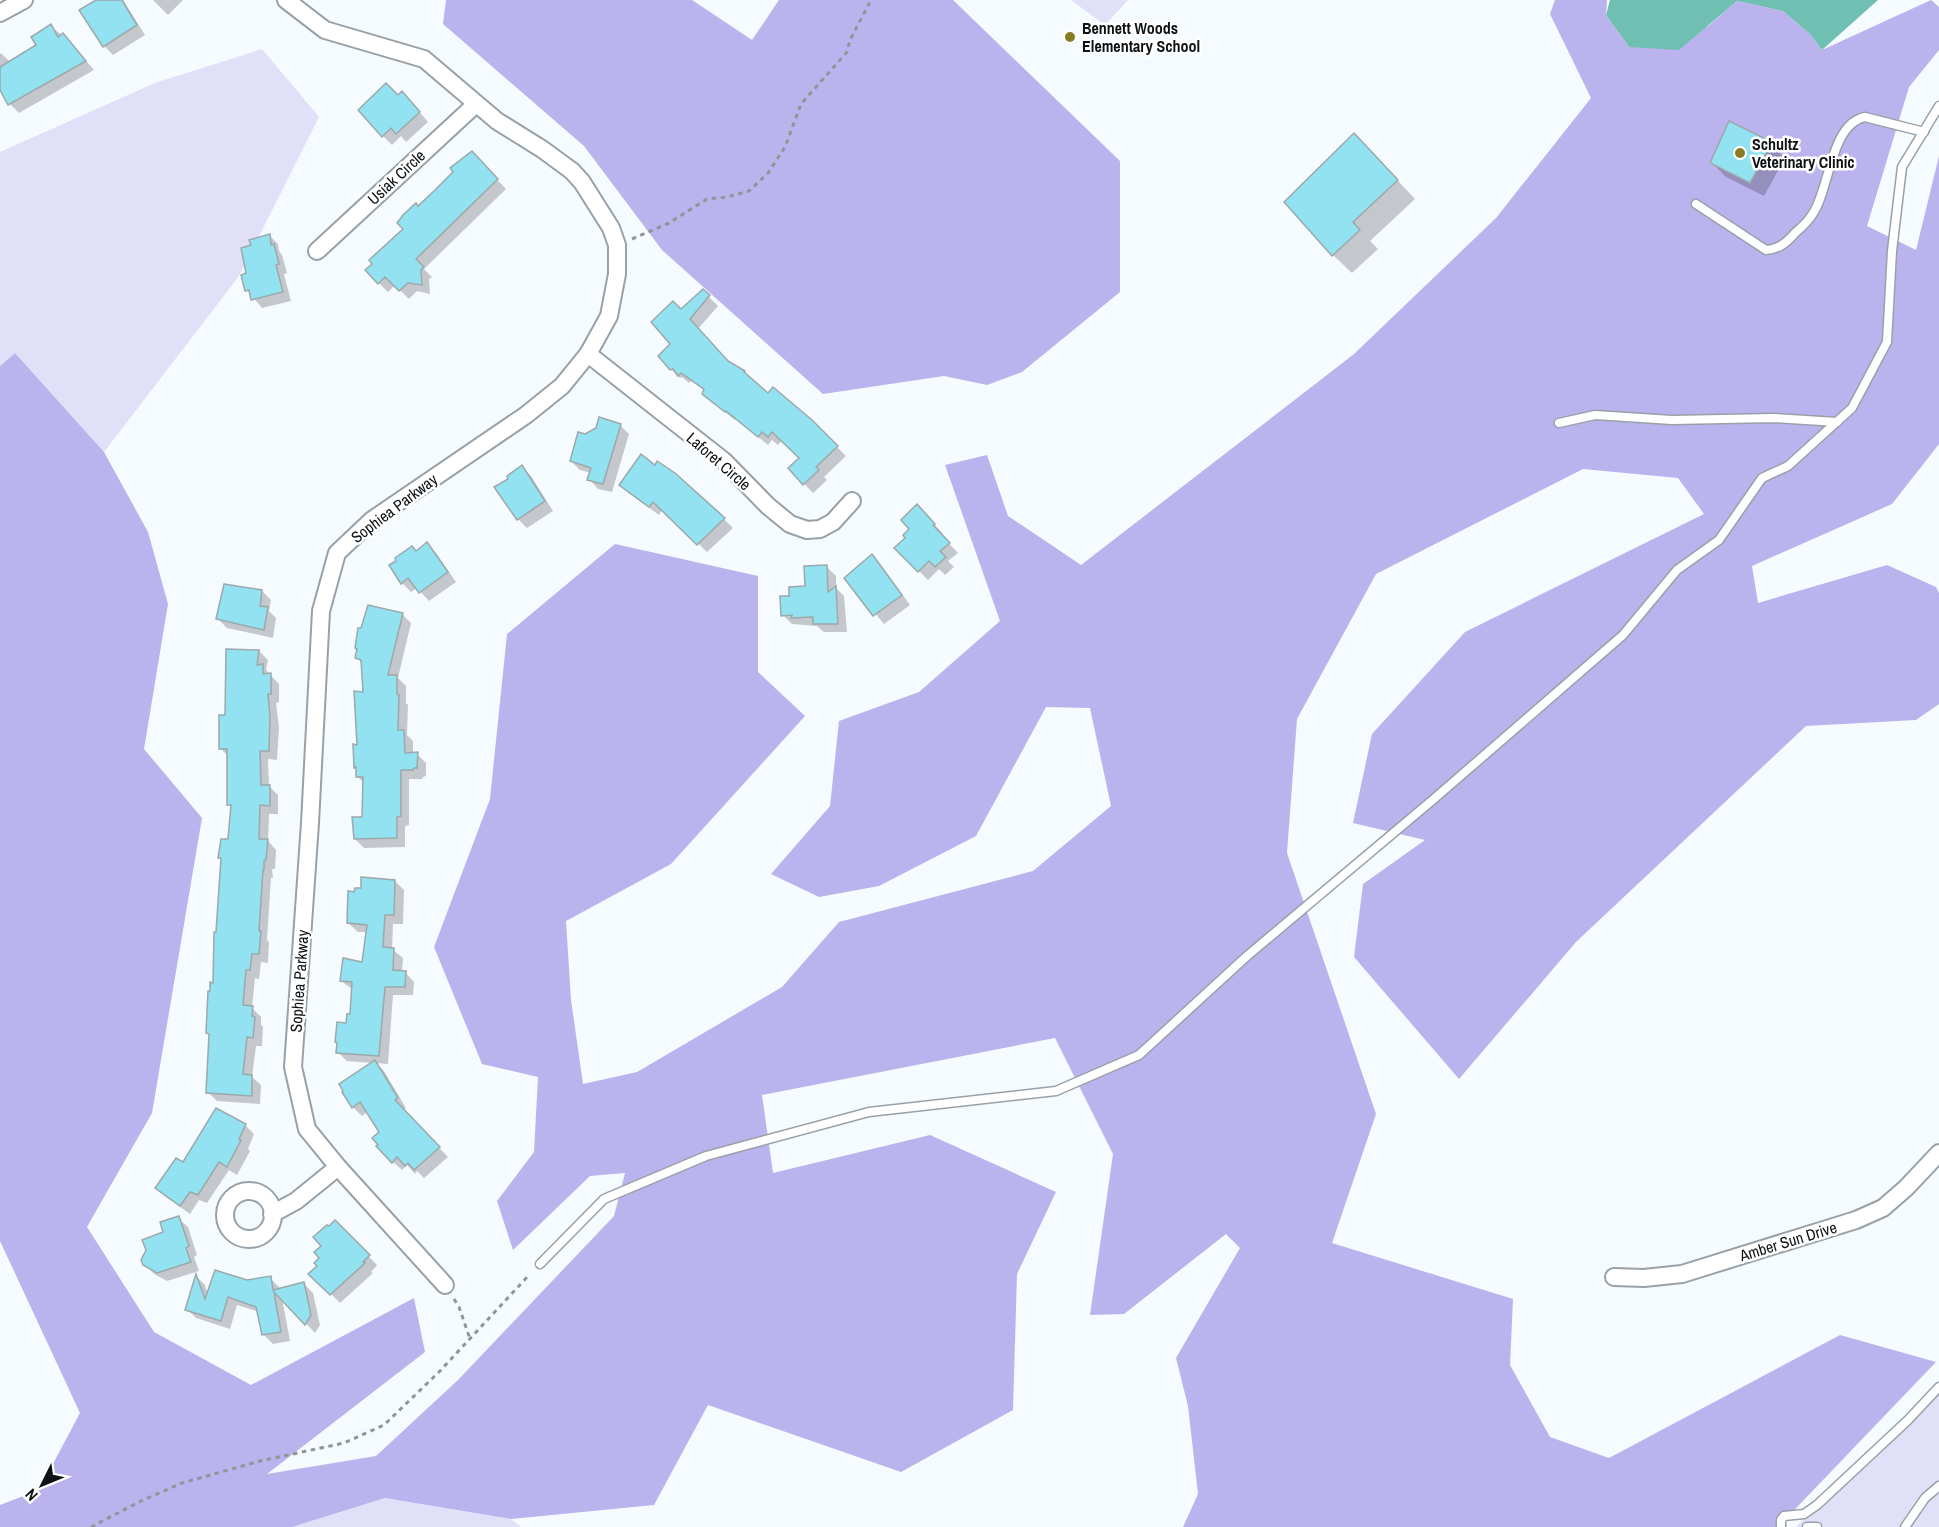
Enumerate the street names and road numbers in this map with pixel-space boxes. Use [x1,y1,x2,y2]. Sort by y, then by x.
street label: Usiak Circle [362,145,430,209]
street label: Laforet Circle [682,427,756,495]
street label: Sophiea Parkway [346,468,442,548]
street label: Sophiea Parkway [284,929,314,1033]
street label: Amber Sun Drive [1736,1216,1839,1267]

